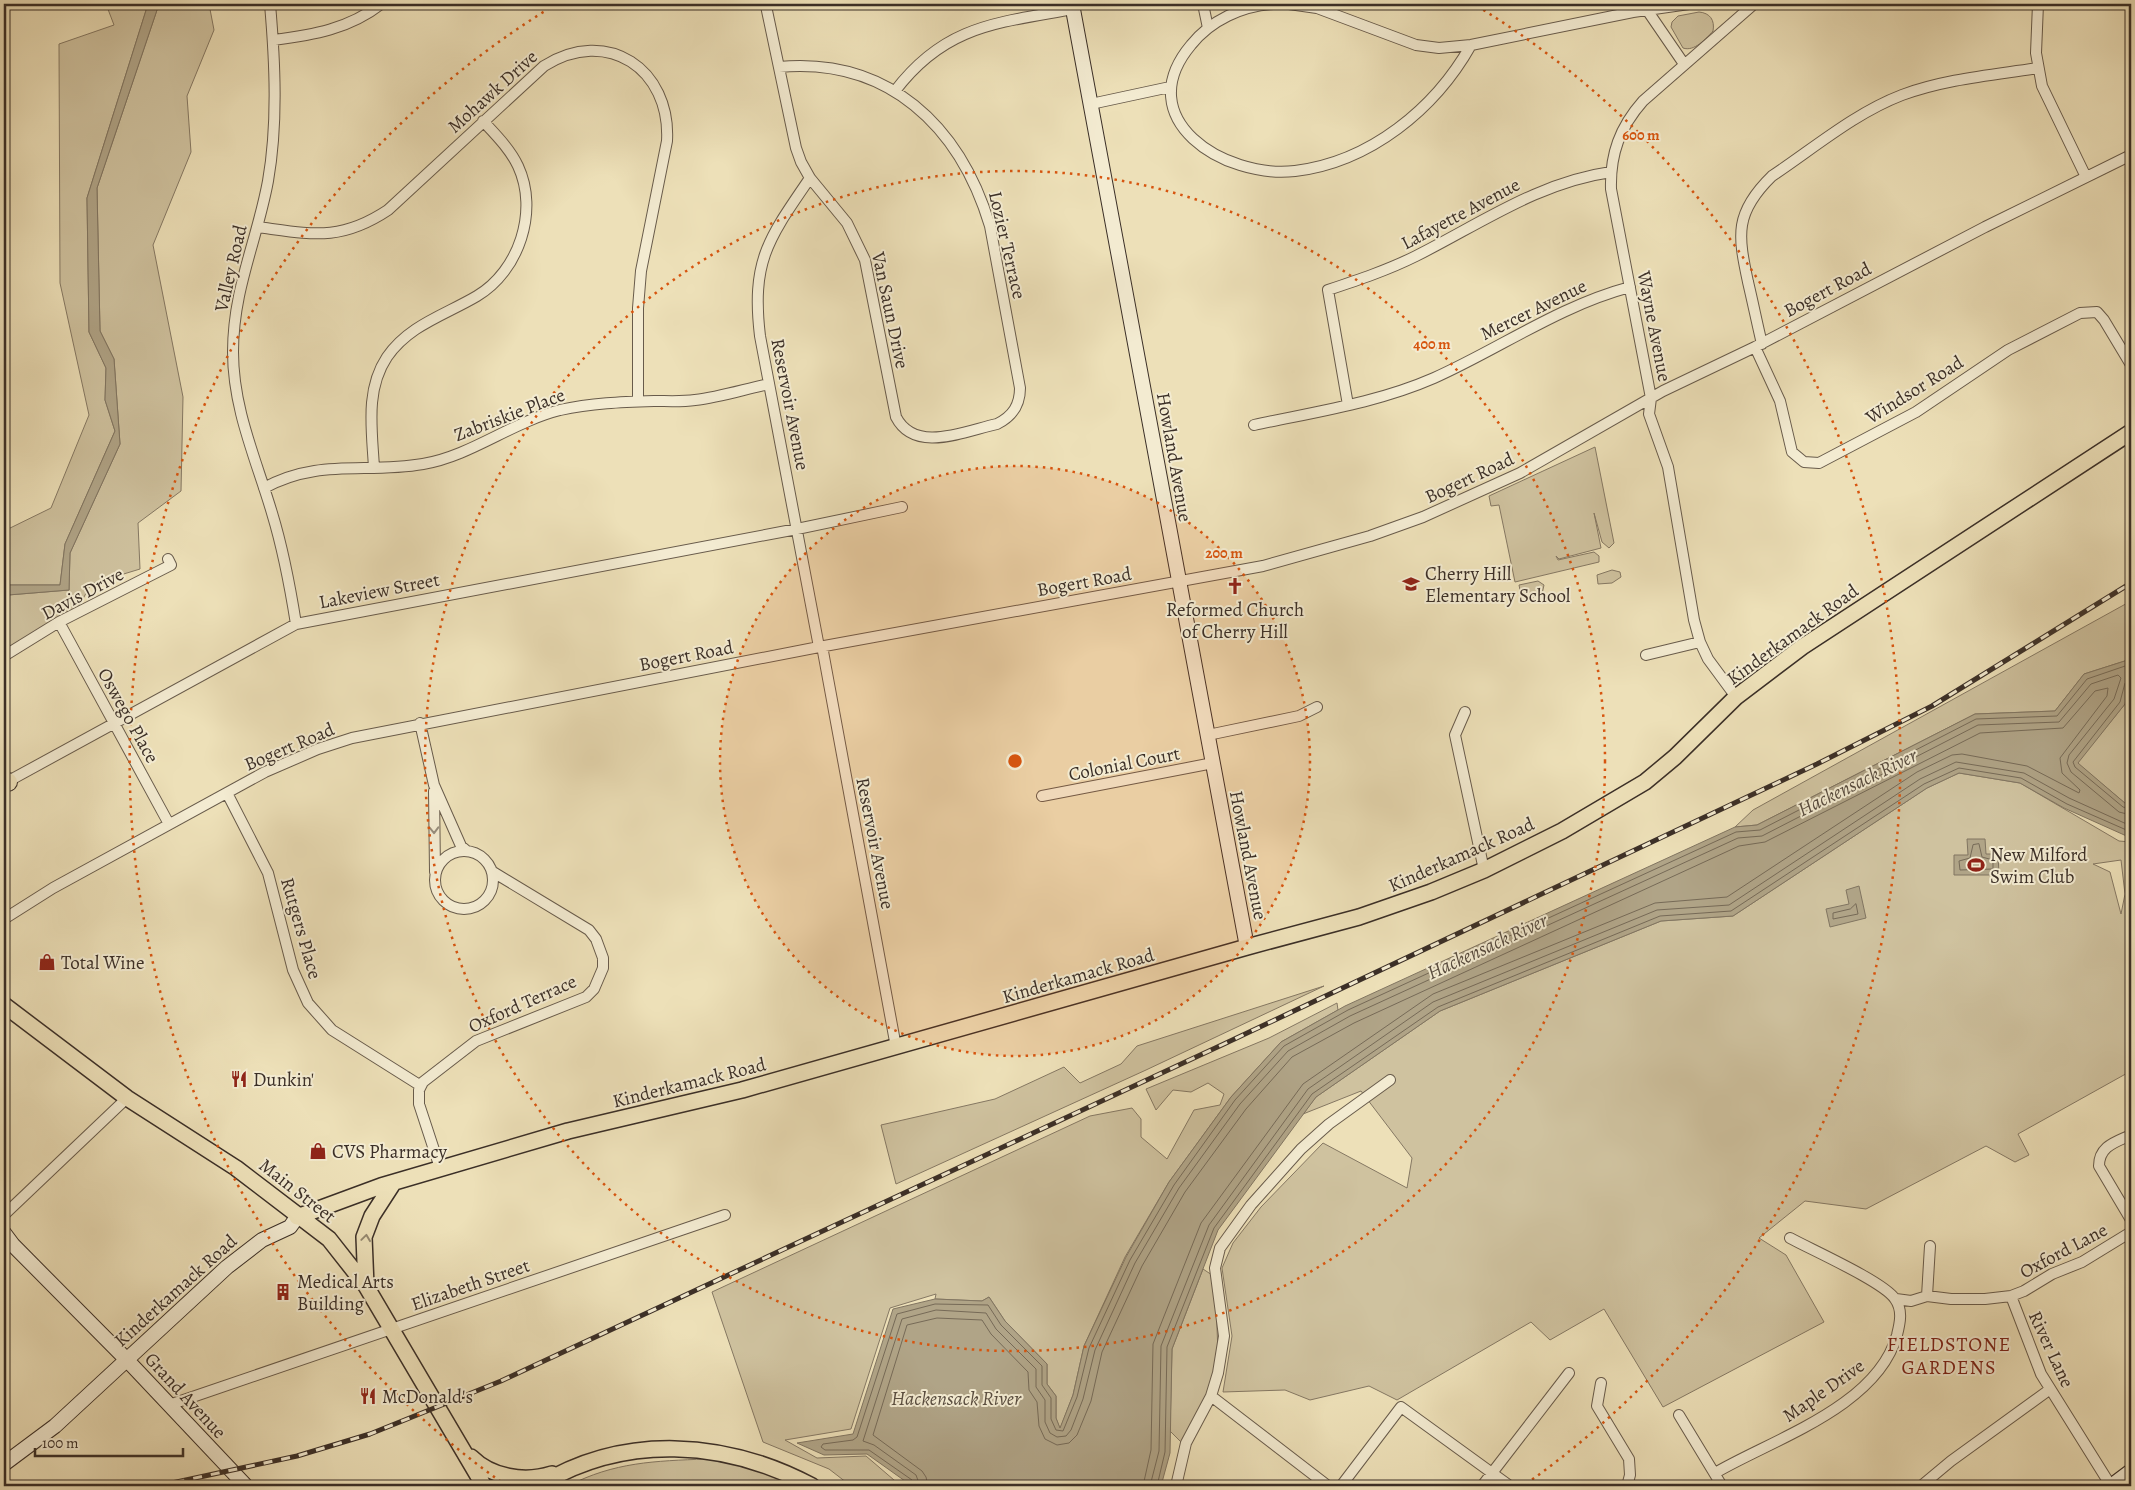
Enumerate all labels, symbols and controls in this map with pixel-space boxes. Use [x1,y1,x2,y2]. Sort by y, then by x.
street label: Mohawk Drive [442,44,543,139]
text: 600 m [1622,125,1660,145]
street label: Lafayette Avenue [1396,172,1524,256]
street label: Lozier Terrace [982,189,1032,302]
street label: Valley Road [208,221,254,315]
street label: Van Saun Drive [865,248,915,371]
street label: Bogert Road [1779,256,1876,324]
street label: Wayne Avenue [1630,268,1678,384]
street label: Mercer Avenue [1476,273,1591,347]
text: 400 m [1413,334,1451,354]
street label: Reservoir Avenue [764,336,816,472]
street label: Windsor Road [1860,349,1969,431]
street label: Zabriskie Place [450,382,569,448]
street label: Howland Avenue [1150,390,1198,524]
street label: Bogert Road [1421,446,1519,510]
text: 200 m [1205,543,1243,563]
street label: Davis Drive [37,561,128,626]
street label: Bogert Road [1035,561,1134,603]
place label: Cherry Hill Elementary School [1425,561,1571,609]
street label: Lakeview Street [317,567,442,615]
school or university icon: Cherry Hill Elementary School [1401,574,1421,594]
church icon: Reformed Church of Cherry Hill [1225,576,1245,596]
street label: Kinderkamack Road [1721,578,1864,691]
place label: Reformed Church of Cherry Hill [1166,597,1304,645]
street label: Bogert Road [637,634,736,678]
street label: Oswego Place [91,663,165,768]
street label: Bogert Road [240,716,339,778]
street label: Colonial Court [1066,740,1182,788]
water label: Hackensack River [1793,741,1922,823]
centre of rings [1006,752,1024,770]
street label: Reservoir Avenue [849,775,901,911]
street label: Howland Avenue [1223,788,1273,922]
street label: Kinderkamack Road [1384,811,1539,899]
one-way arrow [429,827,440,835]
place label: New Milford Swim Club [1990,842,2088,890]
sports icon: New Milford Swim Club [1966,855,1986,875]
street label: Rutgers Place [274,874,328,982]
water label: Hackensack River [1423,906,1553,986]
street label: Kinderkamack Road [999,942,1158,1010]
place label: Total Wine [61,950,144,976]
shop icon: Total Wine [37,952,57,972]
street label: Oxford Terrace [464,968,581,1039]
street label: Kinderkamack Road [610,1051,769,1115]
place label: Dunkin' [253,1067,314,1093]
restaurant icon: Dunkin' [229,1069,249,1089]
place label: CVS Pharmacy [332,1139,447,1165]
shop icon: CVS Pharmacy [308,1141,328,1161]
street label: Main Street [254,1153,341,1229]
street label: Oxford Lane [2015,1217,2112,1285]
street label: Kinderkamack Road [109,1228,243,1353]
one-way arrow [360,1233,371,1241]
street label: Elizabeth Street [408,1252,533,1317]
place label: Medical Arts Building [297,1269,394,1317]
building icon: Medical Arts Building [273,1282,293,1302]
street label: River Lane [2022,1307,2080,1392]
district label: FIELDSTONE GARDENS [1887,1331,2011,1381]
street label: Grand Avenue [139,1347,232,1444]
street label: Maple Drive [1777,1353,1870,1429]
place label: McDonald's [382,1384,473,1410]
water label: Hackensack River [891,1385,1022,1412]
restaurant icon: McDonald's [358,1386,378,1406]
scale bar [35,1425,182,1457]
text: 100 m [42,1433,79,1453]

